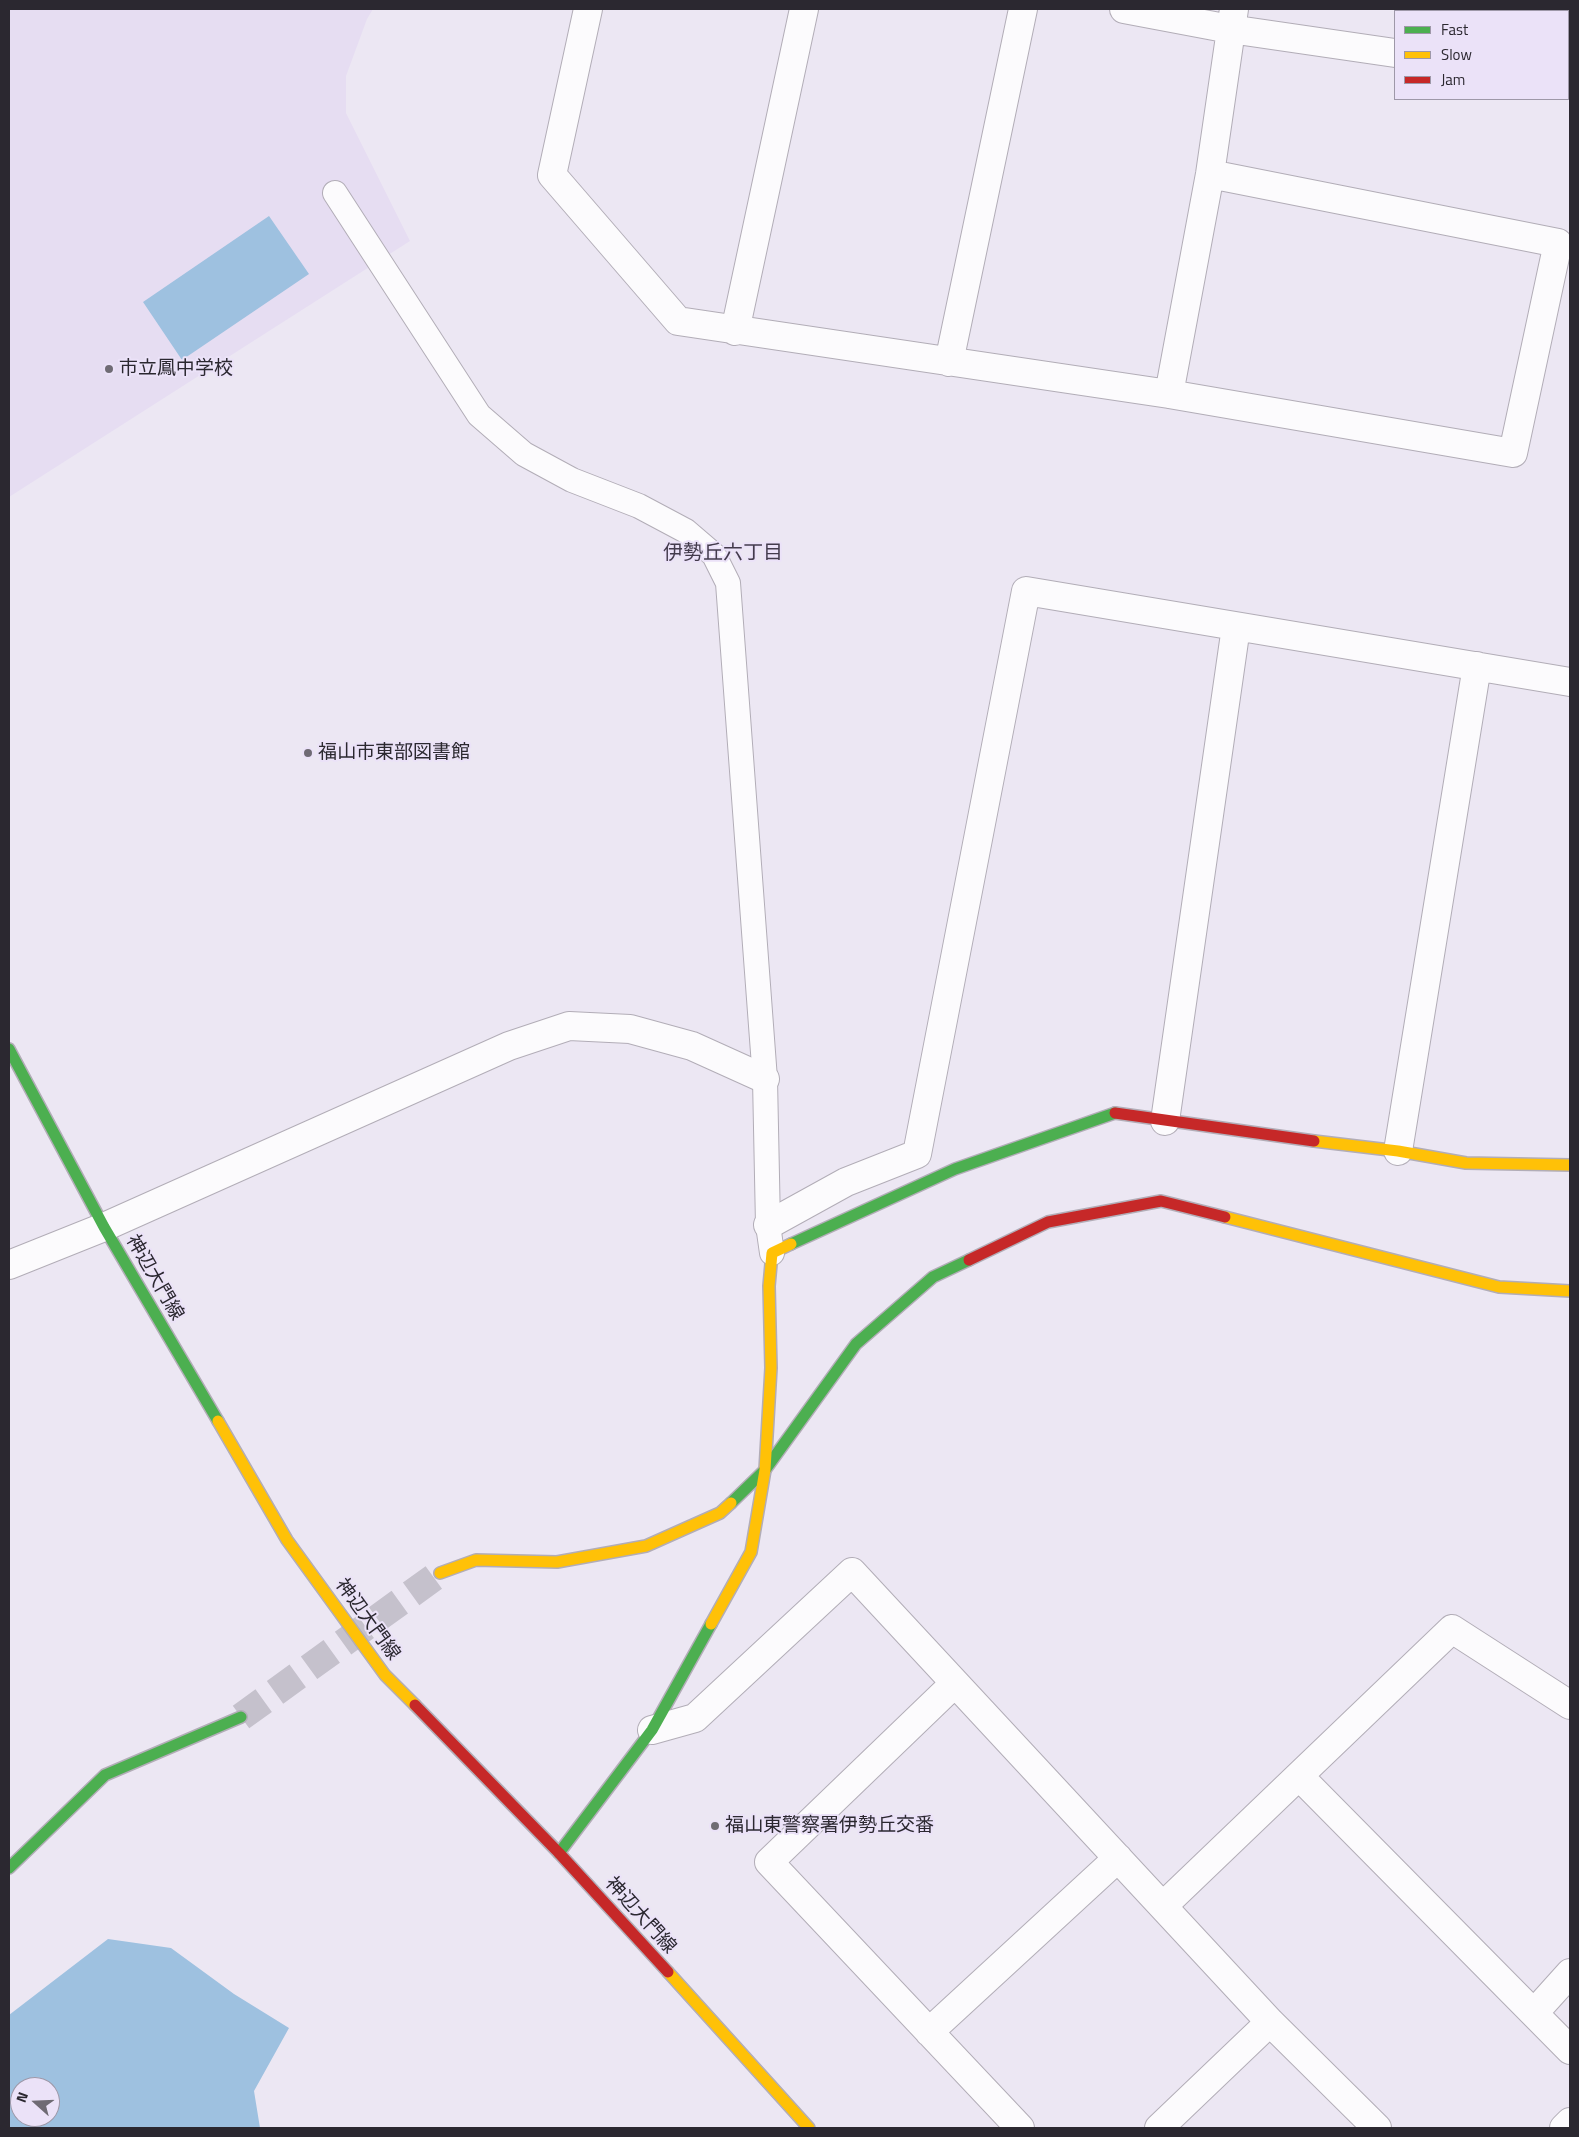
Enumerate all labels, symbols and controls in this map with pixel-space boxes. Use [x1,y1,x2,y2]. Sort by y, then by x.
legend [1394,10,1569,100]
text: Fast [1441,18,1468,41]
text: Slow [1441,43,1472,66]
text: Jam [1441,68,1465,91]
place label: 市立鳳中学校 [119,358,233,380]
marker: 市立鳳中学校 [103,363,115,375]
district label: 伊勢丘六丁目 [663,542,783,566]
place label: 福山市東部図書館 [318,742,470,764]
marker: 福山市東部図書館 [302,747,314,759]
street label: 神辺大門線 [120,1231,188,1325]
street label: 神辺大門線 [330,1575,404,1665]
place label: 福山東警察署伊勢丘交番 [725,1815,934,1837]
marker: 福山東警察署伊勢丘交番 [709,1820,721,1832]
street label: 神辺大門線 [600,1873,680,1959]
north arrow [10,2077,60,2127]
text: N [10,2089,33,2105]

